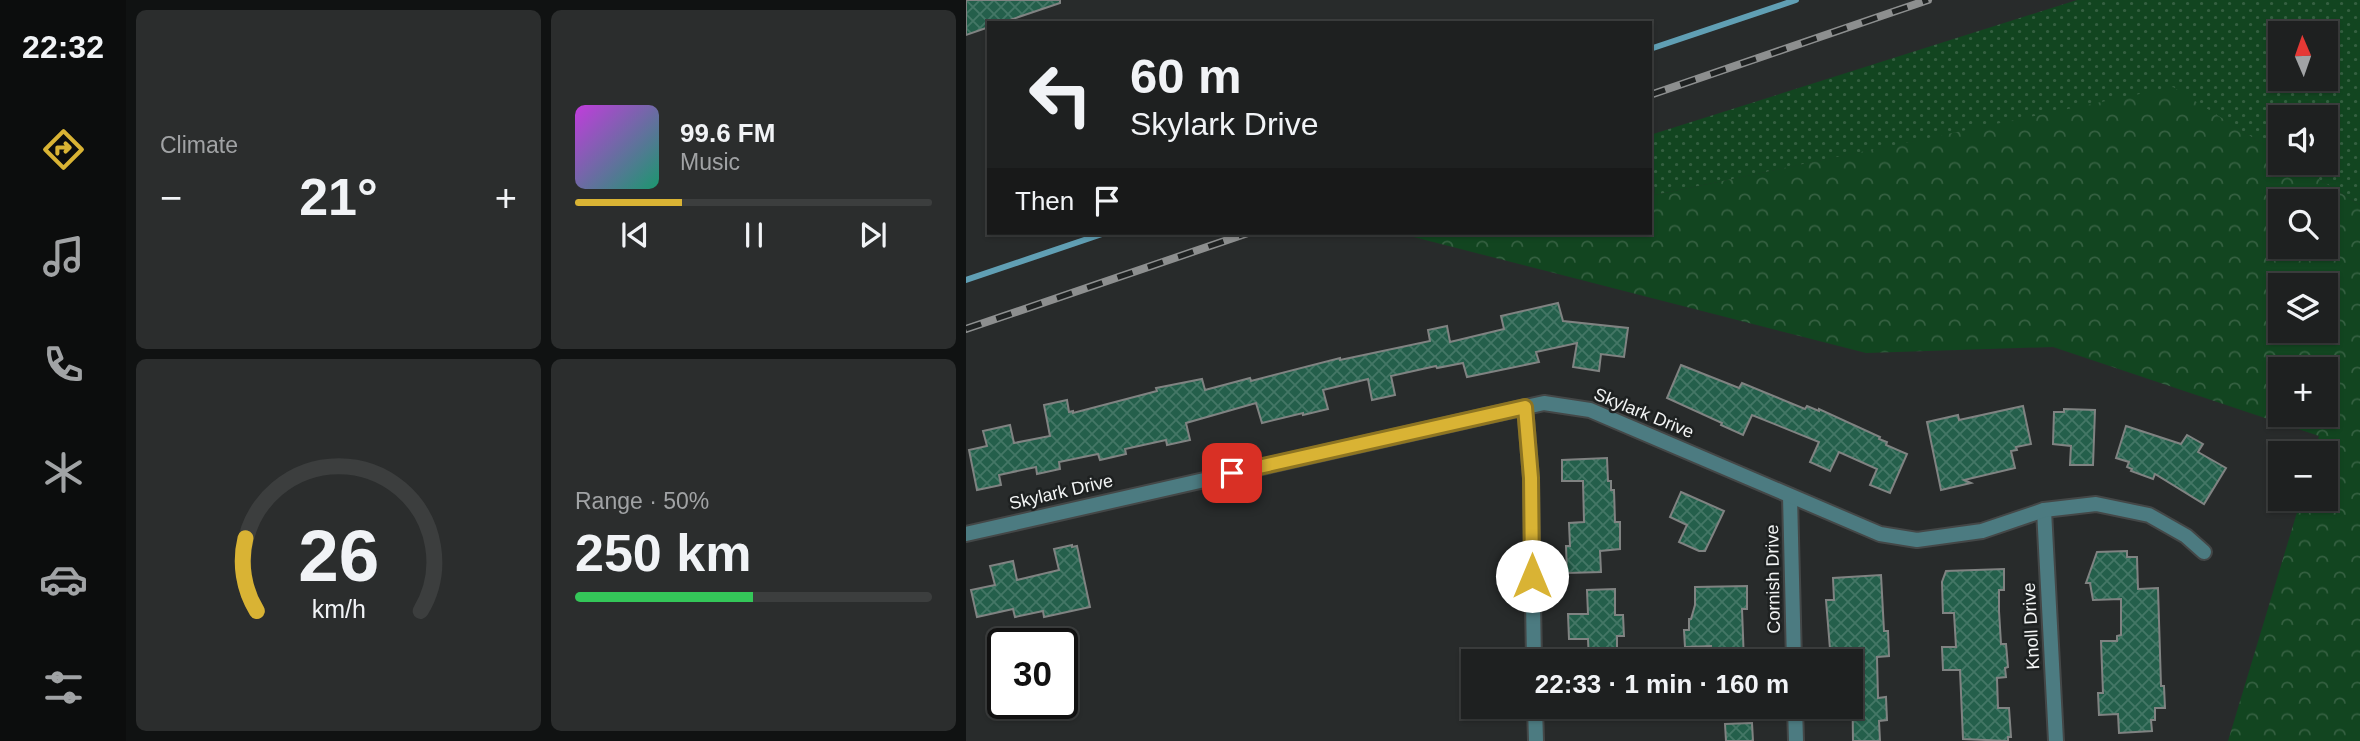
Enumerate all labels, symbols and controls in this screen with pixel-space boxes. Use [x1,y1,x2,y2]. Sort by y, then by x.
north arrow [2268,21,2338,91]
map controls [2268,21,2338,511]
text: 22:32 [22,29,104,65]
icon: left [1015,49,1106,140]
text: 60 m [1130,49,1242,103]
button: sound [2268,105,2338,175]
text: Skylark Drive [1130,106,1318,142]
text: 99.6 FM [680,118,775,148]
icon: directions [39,125,88,174]
text: Climate [160,132,238,158]
text: Music [680,149,740,175]
text: 21° [299,168,378,226]
text: − [160,177,182,219]
text: + [495,177,517,219]
icon: arrive [1088,182,1126,220]
text: Then [1015,186,1074,216]
button: search [2268,189,2338,259]
icon: previous [616,216,654,254]
icon: pause [735,216,773,254]
icon: next [854,216,892,254]
icon: music [39,232,88,281]
button: layers [2268,273,2338,343]
icon: phone [39,340,88,389]
button: + [2268,357,2338,427]
street label: Skylark Drive [1591,384,1697,442]
button: − [2268,441,2338,511]
pin [1202,443,1262,503]
icon: climate [39,448,88,497]
icon: arrive [1213,454,1251,492]
street label: Skylark Drive [1007,470,1115,514]
text: Range · 50% [575,488,709,514]
text: 26 [298,515,379,596]
text: 250 km [575,524,751,582]
street label: Cornish Drive [1762,524,1784,634]
position arrow [1495,539,1569,613]
icon: car [39,555,88,604]
street label: Knoll Drive [2019,582,2043,670]
text: km/h [311,595,366,623]
speed limit sign: 30 [987,628,1078,719]
icon: filters [39,663,88,712]
text: 22:33 · 1 min · 160 m [1535,669,1789,699]

